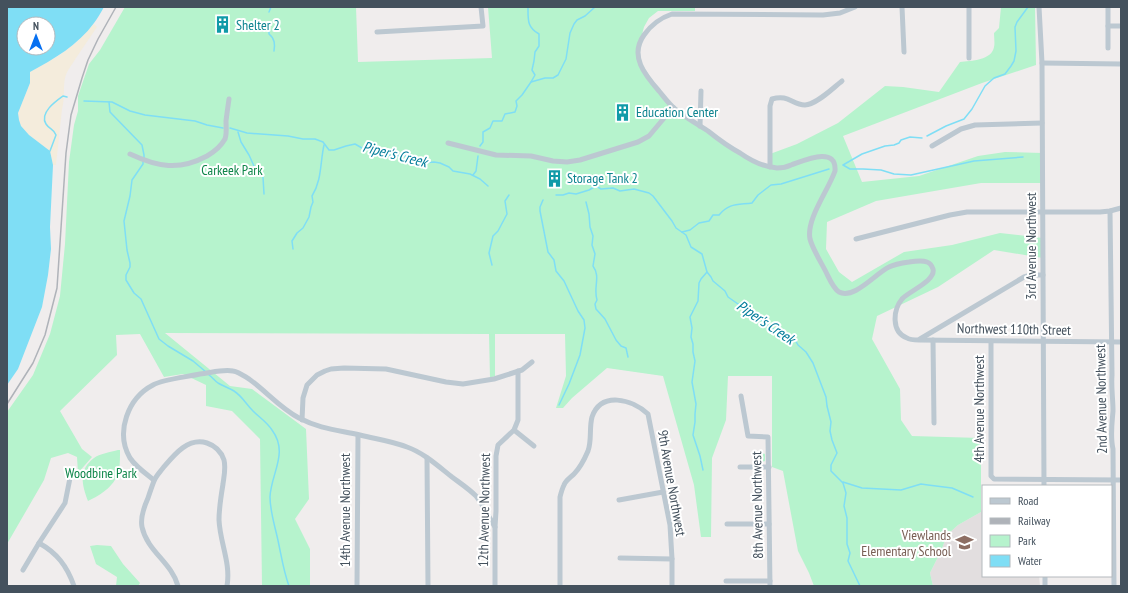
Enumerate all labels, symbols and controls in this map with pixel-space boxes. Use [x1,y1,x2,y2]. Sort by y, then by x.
building icon: Shelter 2 [213,15,233,35]
north arrow [16,16,56,56]
place label: Shelter 2 [236,16,280,34]
text: N [33,19,39,33]
building icon: Education Center [613,102,633,122]
place label: Education Center [636,103,718,121]
water label: Piper's Creek [361,137,431,172]
park label: Carkeek Park [201,161,263,179]
building icon: Storage Tank 2 [544,168,564,188]
place label: Storage Tank 2 [567,169,638,187]
street label: 3rd Avenue Northwest [1022,192,1040,300]
water label: Piper's Creek [733,296,800,350]
street label: Northwest 110th Street [957,319,1071,339]
street label: 2nd Avenue Northwest [1091,344,1111,454]
street label: 4th Avenue Northwest [970,355,988,463]
street label: 9th Avenue Northwest [654,428,690,538]
street label: 8th Avenue Northwest [747,451,767,559]
street label: 14th Avenue Northwest [336,453,354,567]
street label: 12th Avenue Northwest [474,453,494,567]
park label: Woodbine Park [65,464,137,482]
legend [982,485,1112,577]
text: Road [1018,493,1038,508]
text: Railway [1018,513,1051,528]
place label: Viewlands Elementary School [861,526,952,560]
school or university icon: Viewlands Elementary School [954,533,974,553]
text: Park [1018,533,1036,548]
text: Water [1018,553,1043,568]

